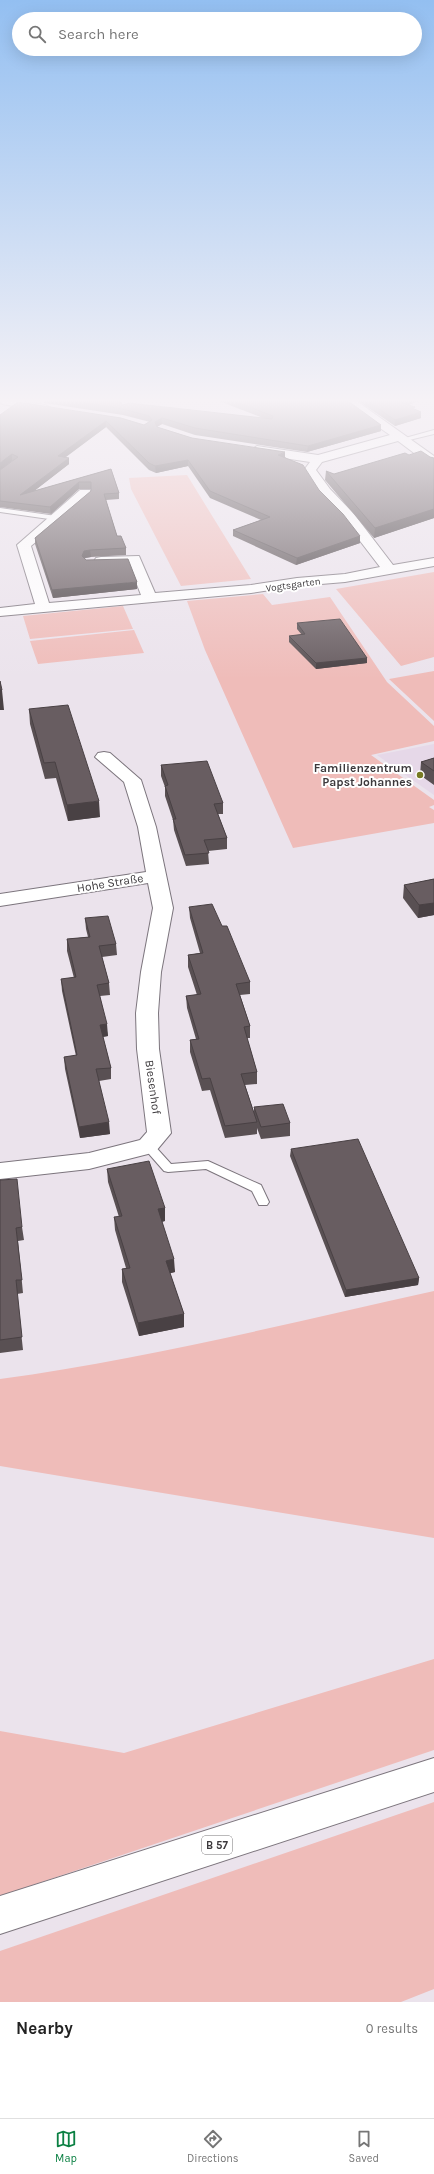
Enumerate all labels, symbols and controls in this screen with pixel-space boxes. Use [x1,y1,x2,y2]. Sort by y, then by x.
search box [12,12,422,56]
icon: search [26,23,48,45]
text: Search here [58,25,139,43]
street label: Vogtsgarten [265,575,321,595]
place label: Familienzentrum Papst Johannes [314,761,412,789]
marker: Familienzentrum Papst Johannes [415,770,425,780]
street label: Hohe Straße [76,871,144,895]
street label: Biesenhof [142,1059,164,1116]
road number: B 57 [202,1836,232,1854]
text: Nearby [16,2018,73,2038]
text: 0 results [366,2021,418,2036]
tab: Map [55,2128,77,2165]
tab: Directions [187,2128,239,2165]
tab: Saved [349,2128,379,2165]

